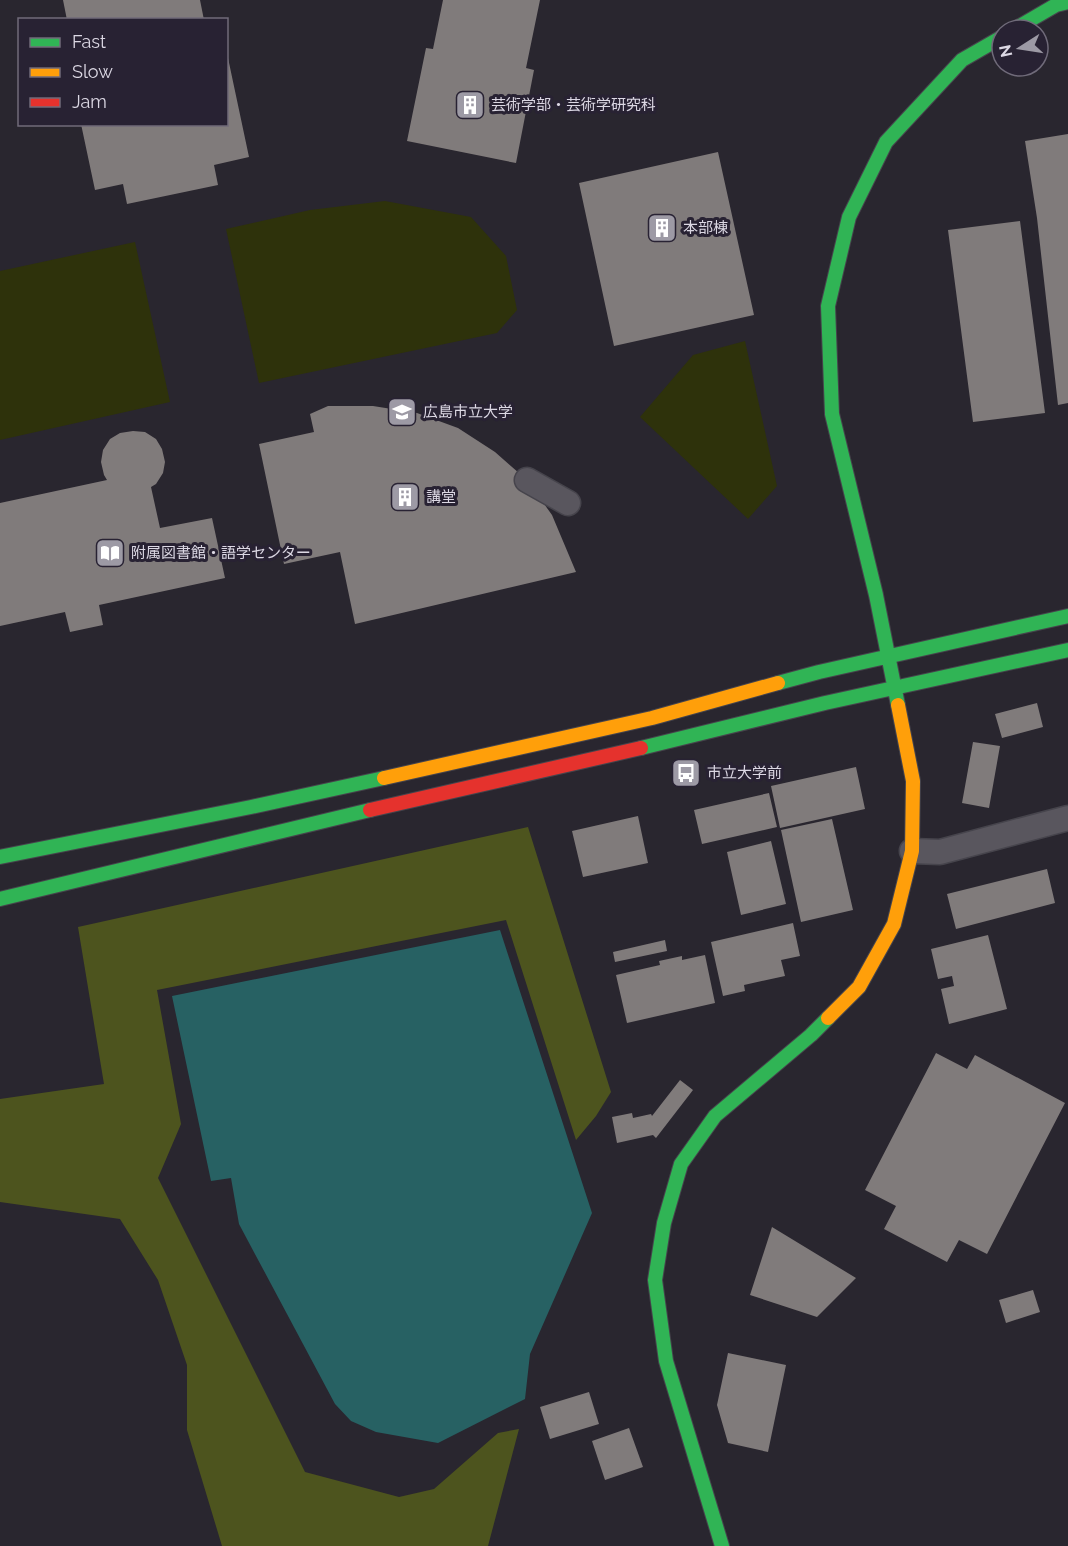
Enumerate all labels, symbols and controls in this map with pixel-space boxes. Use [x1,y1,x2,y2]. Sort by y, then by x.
legend [18,18,228,126]
north arrow [990,18,1050,78]
text: Fast [72,31,106,52]
text: N [995,43,1016,59]
text: Slow [72,61,113,82]
building icon: 芸術学部・芸術学研究科 [454,89,486,121]
text: Jam [72,91,107,112]
place label: 芸術学部・芸術学研究科 [491,96,656,114]
building icon: 本部棟 [646,212,678,244]
place label: 本部棟 [683,219,728,237]
school or university icon: 広島市立大学 [386,396,418,428]
place label: 広島市立大学 [423,403,513,421]
building icon: 講堂 [389,481,421,513]
place label: 講堂 [426,488,456,506]
library icon: 附属図書館・語学センター [94,537,126,569]
place label: 附属図書館・語学センター [131,544,311,562]
bus stop icon: 市立大学前 [670,757,702,789]
place label: 市立大学前 [707,764,782,782]

